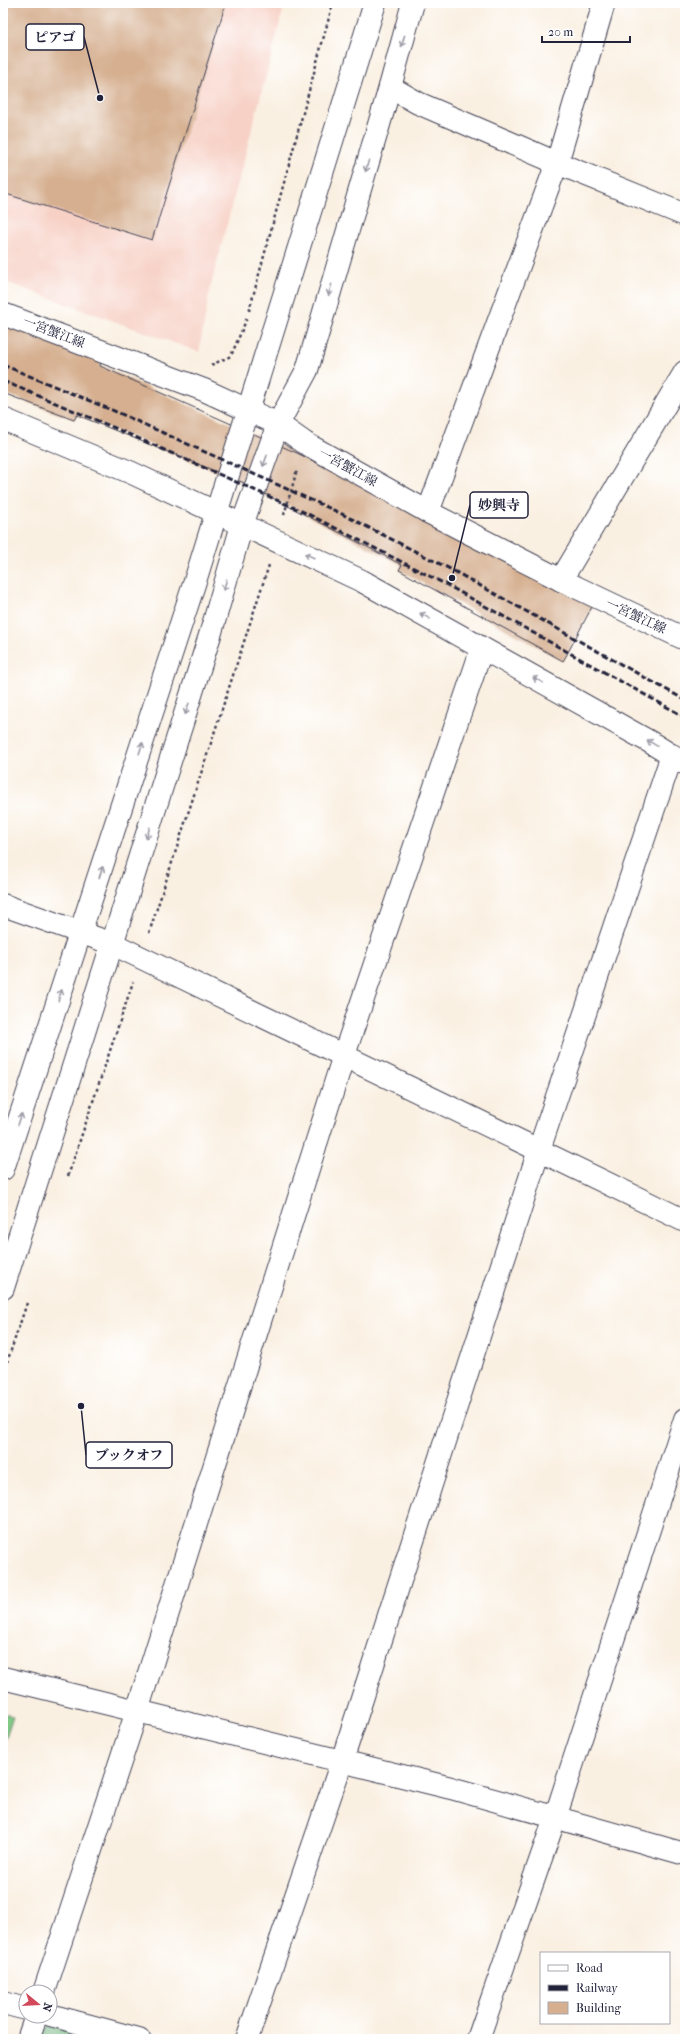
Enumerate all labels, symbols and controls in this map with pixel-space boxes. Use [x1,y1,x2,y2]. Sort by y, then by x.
scale bar [542,18,630,44]
callout: ピアゴ [26,24,84,50]
text: 20 m [548,25,573,39]
text: ピアゴ [34,29,76,46]
one-way arrow [399,34,406,47]
one-way arrow [363,159,370,172]
one-way arrow [326,284,333,297]
street label: 一宮蟹江線 [21,313,87,351]
street label: 一宮蟹江線 [316,445,380,489]
one-way arrow [261,455,269,467]
callout: 妙興寺 [470,492,528,518]
text: 妙興寺 [478,497,520,514]
one-way arrow [304,552,316,559]
one-way arrow [221,578,228,591]
street label: 一宮蟹江線 [603,595,669,637]
one-way arrow [419,612,431,620]
one-way arrow [532,676,544,683]
one-way arrow [183,702,190,715]
one-way arrow [646,739,658,747]
one-way arrow [138,742,145,755]
one-way arrow [144,826,151,839]
one-way arrow [98,865,105,878]
one-way arrow [57,989,64,1002]
one-way arrow [16,1113,24,1125]
callout: ブックオフ [86,1442,172,1468]
text: ブックオフ [95,1447,163,1464]
legend [540,1952,670,2024]
text: Road [576,1961,603,1975]
text: Railway [576,1981,618,1995]
north arrow [18,1984,58,2024]
text: N [39,2001,55,2014]
text: Building [576,2001,621,2015]

